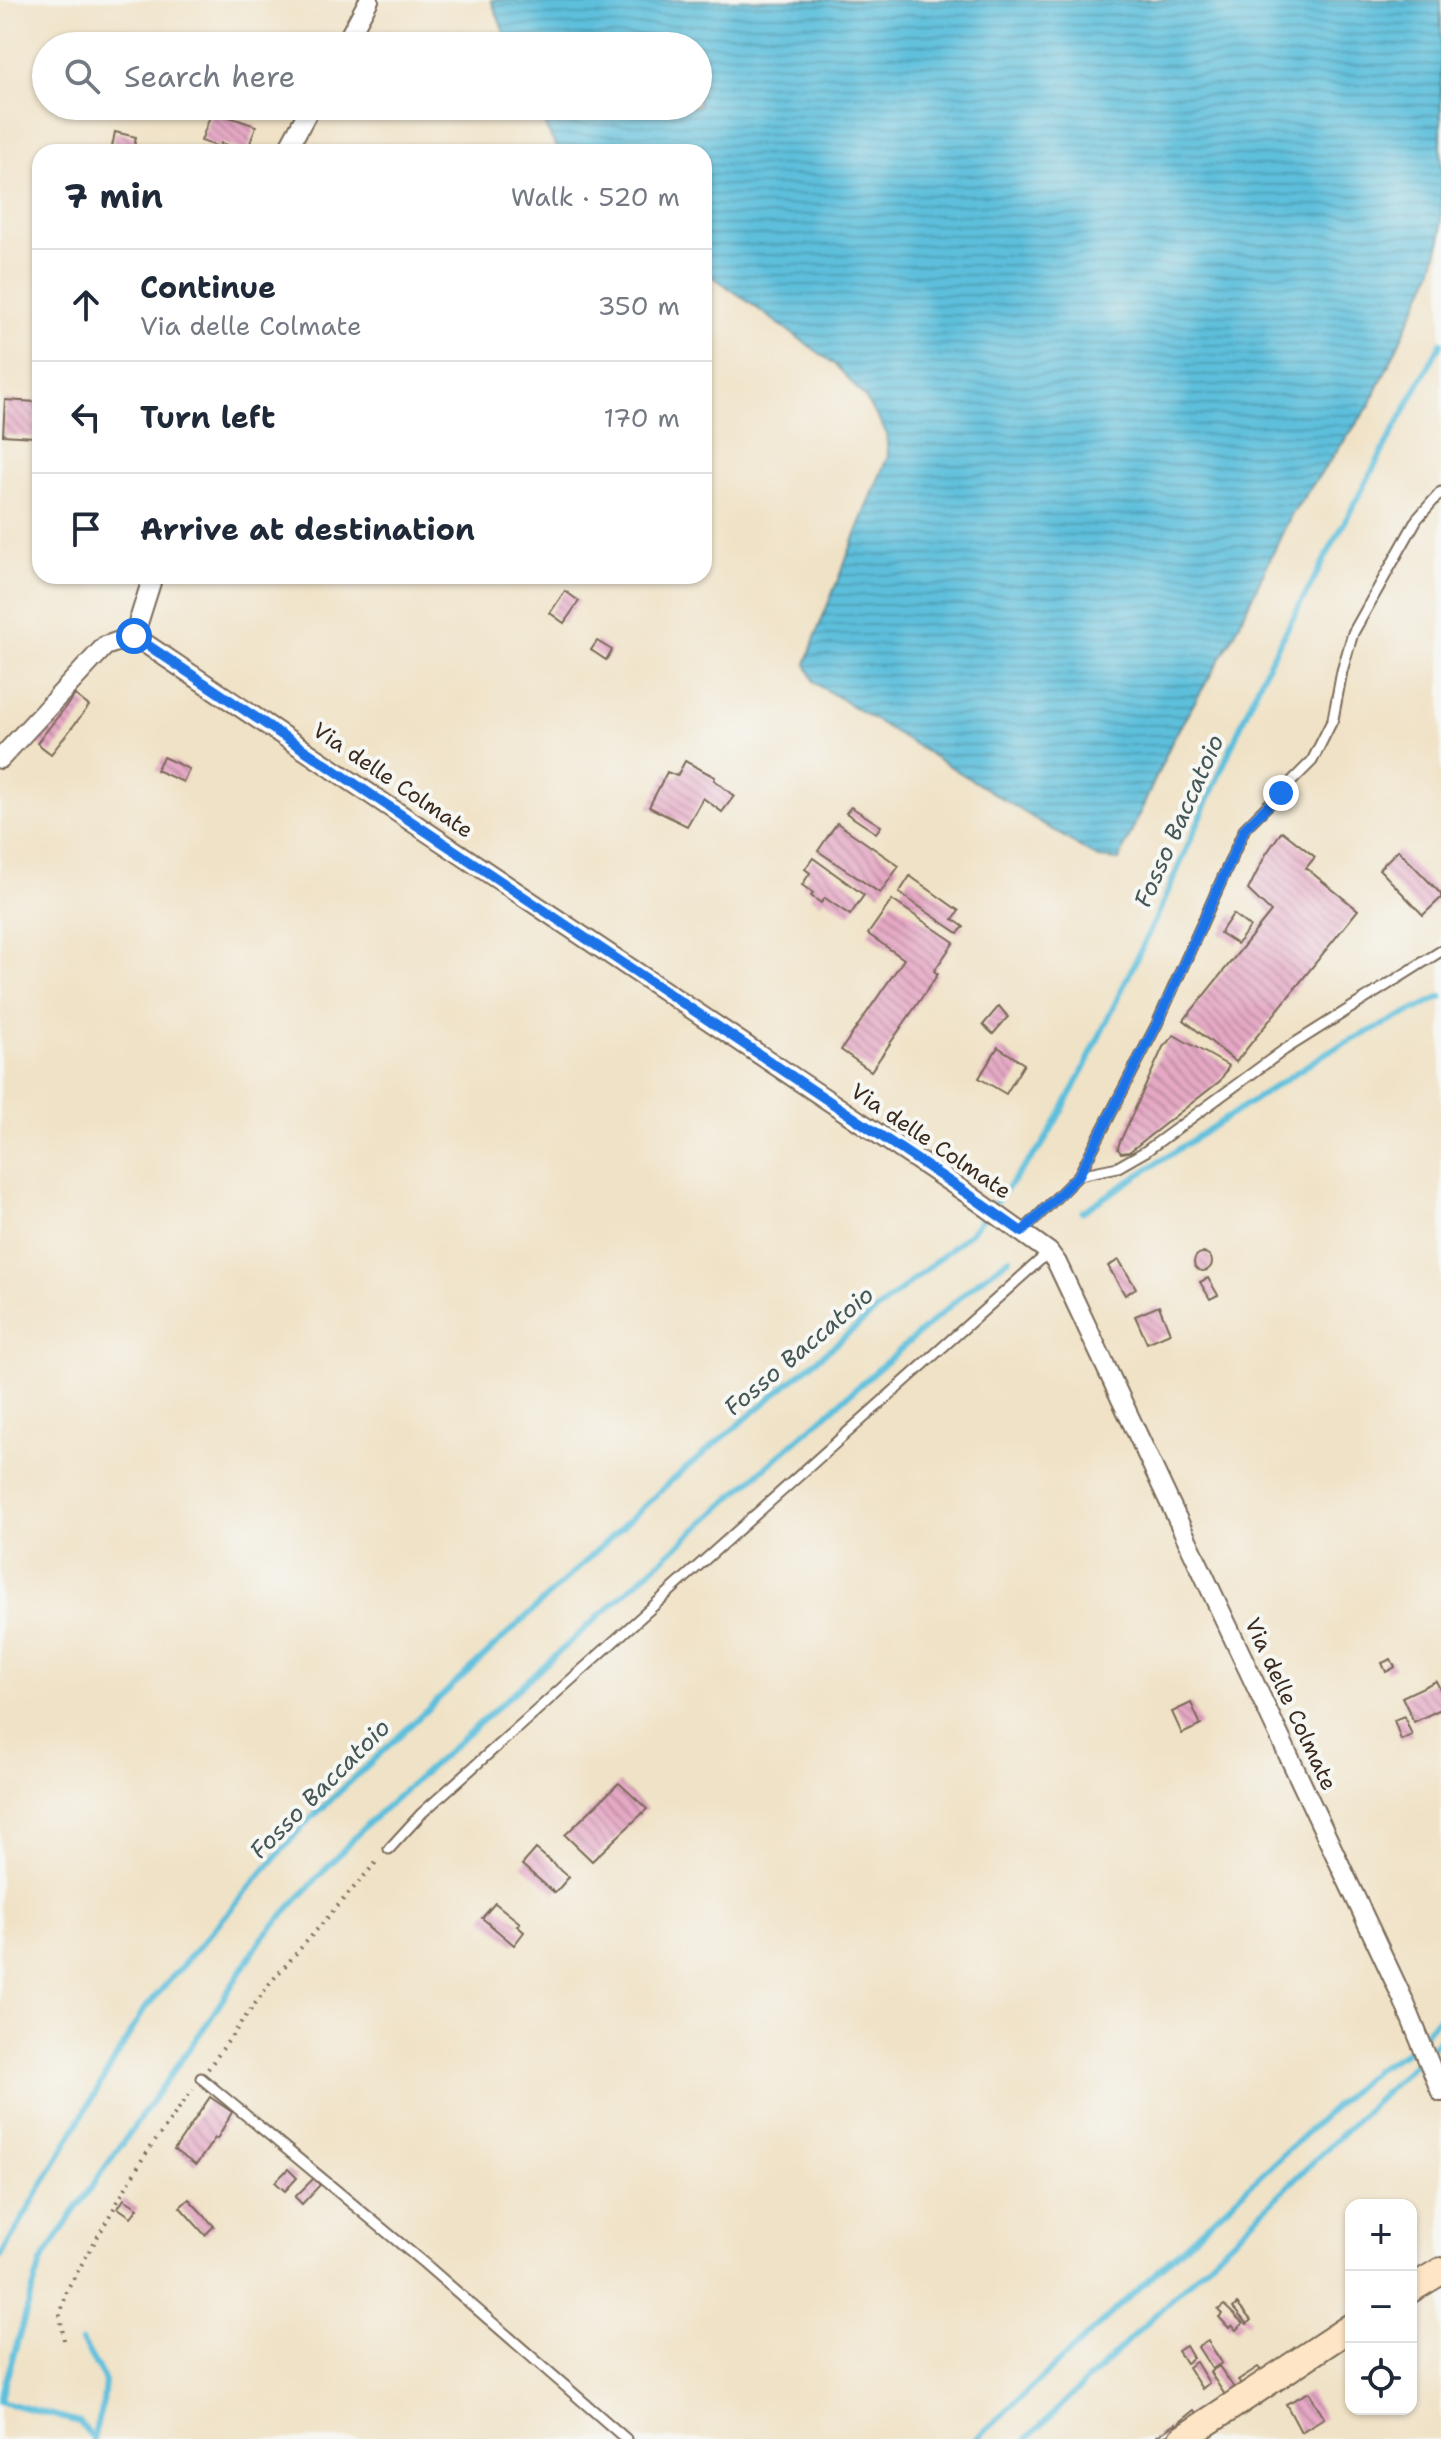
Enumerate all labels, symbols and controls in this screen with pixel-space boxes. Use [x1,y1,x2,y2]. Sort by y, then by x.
search box [32,32,712,120]
icon: search [60,54,104,98]
text: Search here [124,56,295,97]
text: 7 min [64,173,163,219]
text: Walk · 520 m [511,179,680,214]
text: Continue [140,267,276,308]
icon: ahead [64,283,108,327]
text: 350 m [597,288,680,323]
text: Via delle Colmate [140,308,362,343]
icon: left [64,395,108,439]
text: Turn left [140,397,275,438]
text: 170 m [603,400,680,435]
icon: arrive [64,507,108,551]
text: Arrive at destination [140,509,475,550]
route start [116,618,152,654]
street label: Via delle Colmate [307,716,479,844]
water label: Fosso Baccatoio [1126,729,1232,913]
route end [1263,775,1299,811]
street label: Via delle Colmate [845,1077,1017,1205]
water label: Fosso Baccatoio [717,1279,881,1423]
street label: Via delle Colmate [1238,1613,1344,1795]
water label: Fosso Baccatoio [243,1712,397,1866]
map controls [1345,2199,1417,2415]
button: + [1345,2199,1417,2271]
button: − [1345,2271,1417,2343]
button: locate [1345,2343,1417,2415]

